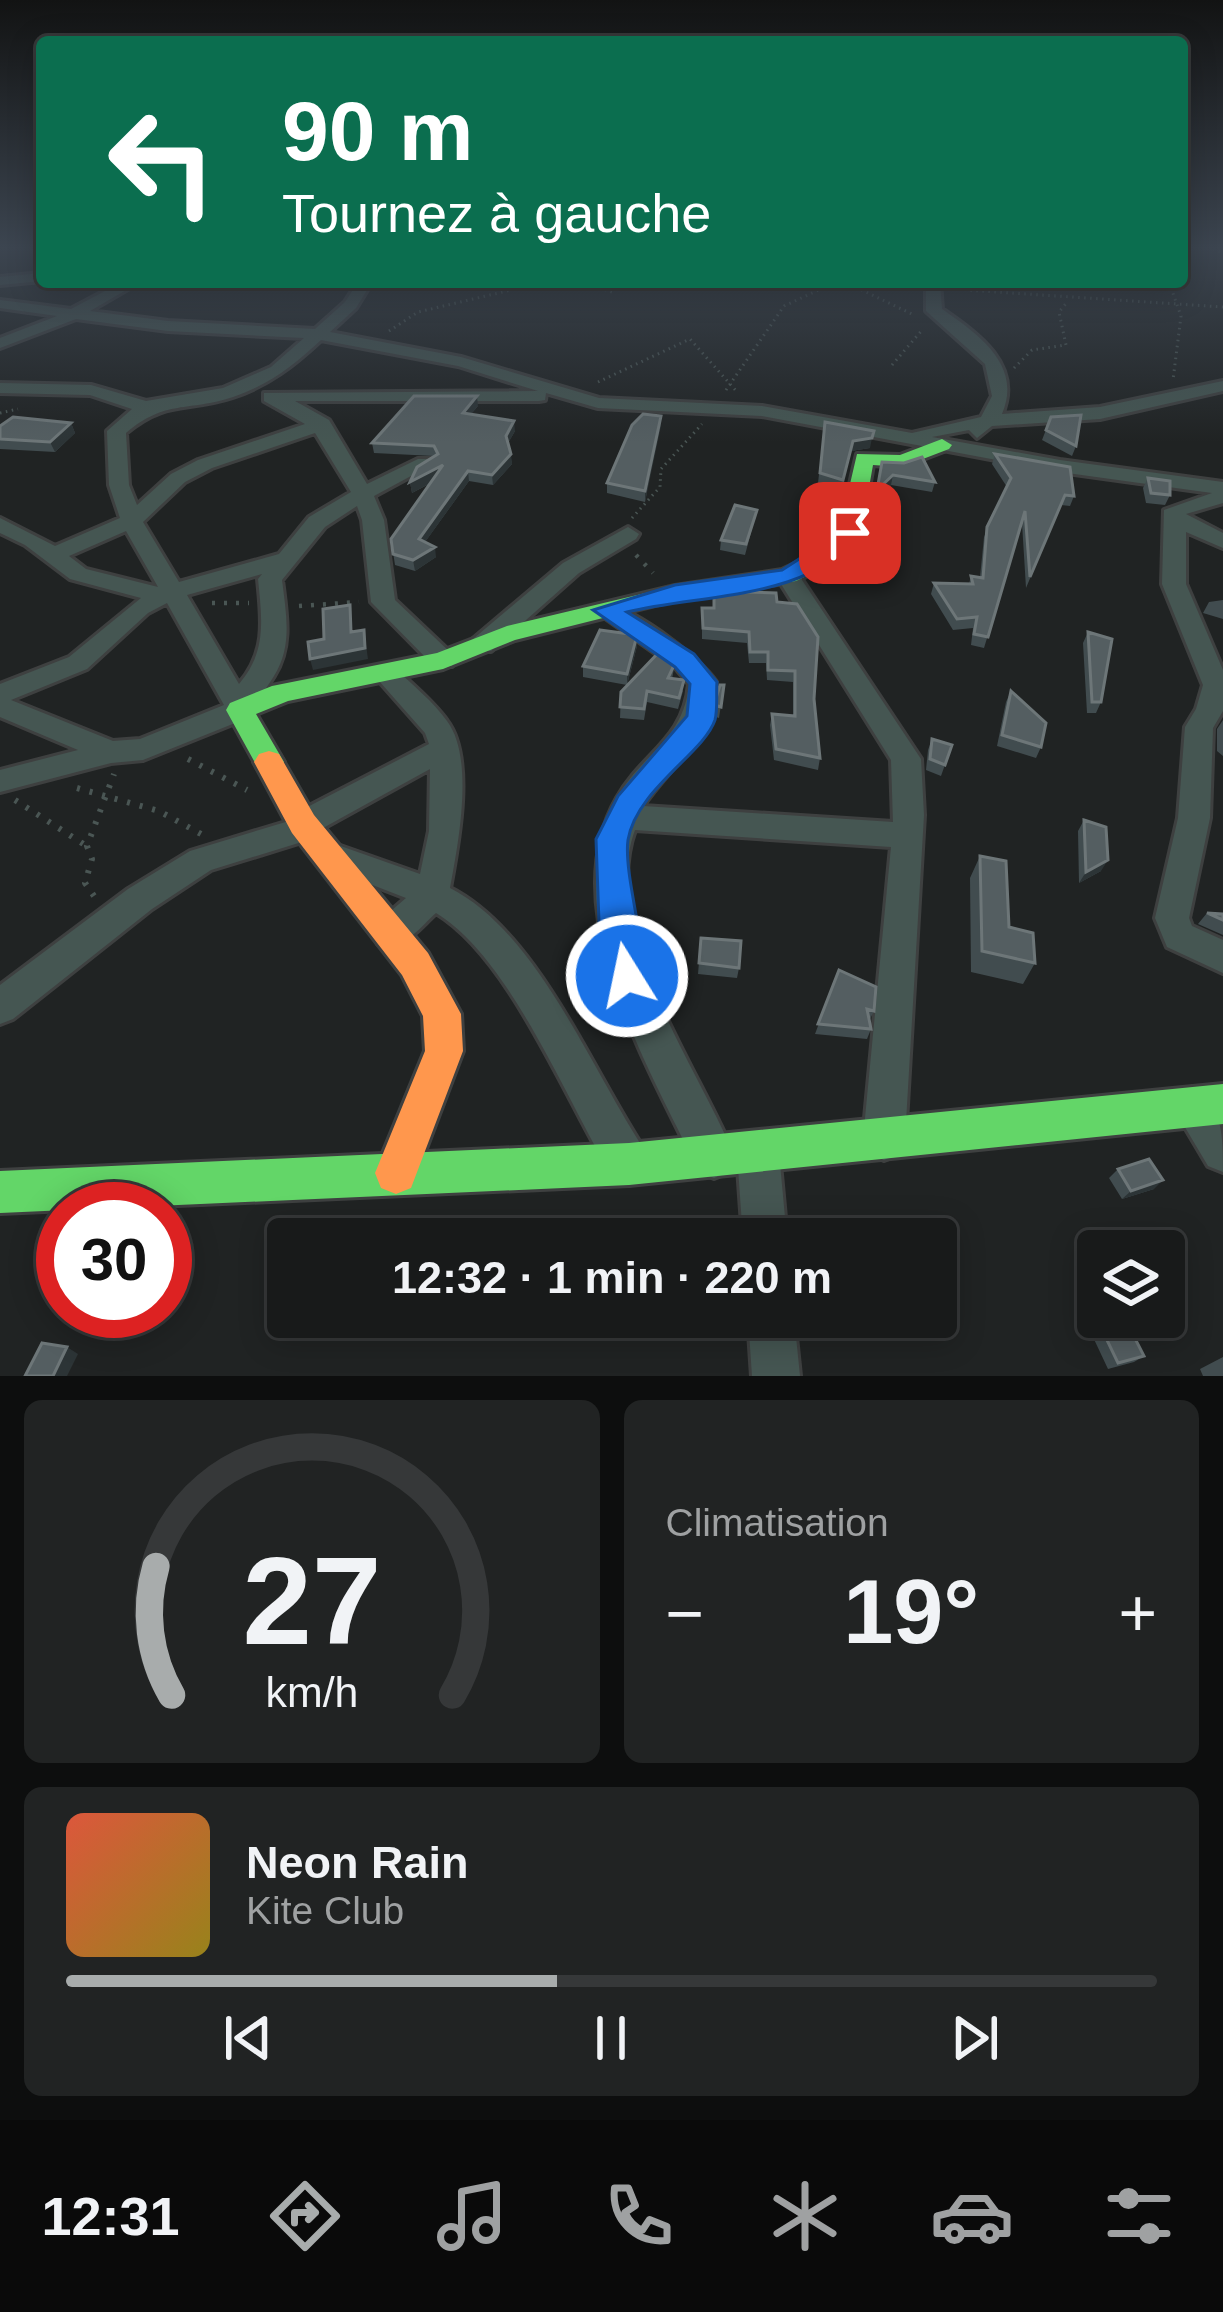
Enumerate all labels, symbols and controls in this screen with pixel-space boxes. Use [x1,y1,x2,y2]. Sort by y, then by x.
icon: left [84,84,240,240]
text: 90 m [282,84,473,178]
text: Tournez à gauche [282,183,711,243]
pin [799,482,901,584]
icon: arrive [817,500,883,566]
position arrow [564,913,690,1039]
speed limit sign: 30 [36,1182,192,1338]
map controls [1077,1230,1185,1338]
button: layers [1077,1230,1185,1338]
text: 12:32 · 1 min · 220 m [392,1252,832,1303]
text: Climatisation [666,1501,889,1544]
text: 27 [242,1531,381,1670]
text: 19° [843,1562,979,1662]
text: − [666,1576,704,1650]
text: + [1118,1576,1157,1650]
text: km/h [265,1667,358,1715]
text: Neon Rain [246,1837,469,1888]
text: Kite Club [246,1889,404,1932]
icon: previous [215,2005,281,2071]
icon: pause [578,2005,644,2071]
icon: next [942,2005,1008,2071]
icon: directions [263,2174,347,2258]
icon: music [430,2174,514,2258]
icon: phone [597,2174,681,2258]
icon: climate [763,2174,847,2258]
icon: car [930,2174,1014,2258]
icon: filters [1097,2174,1181,2258]
text: 12:31 [41,2186,180,2246]

